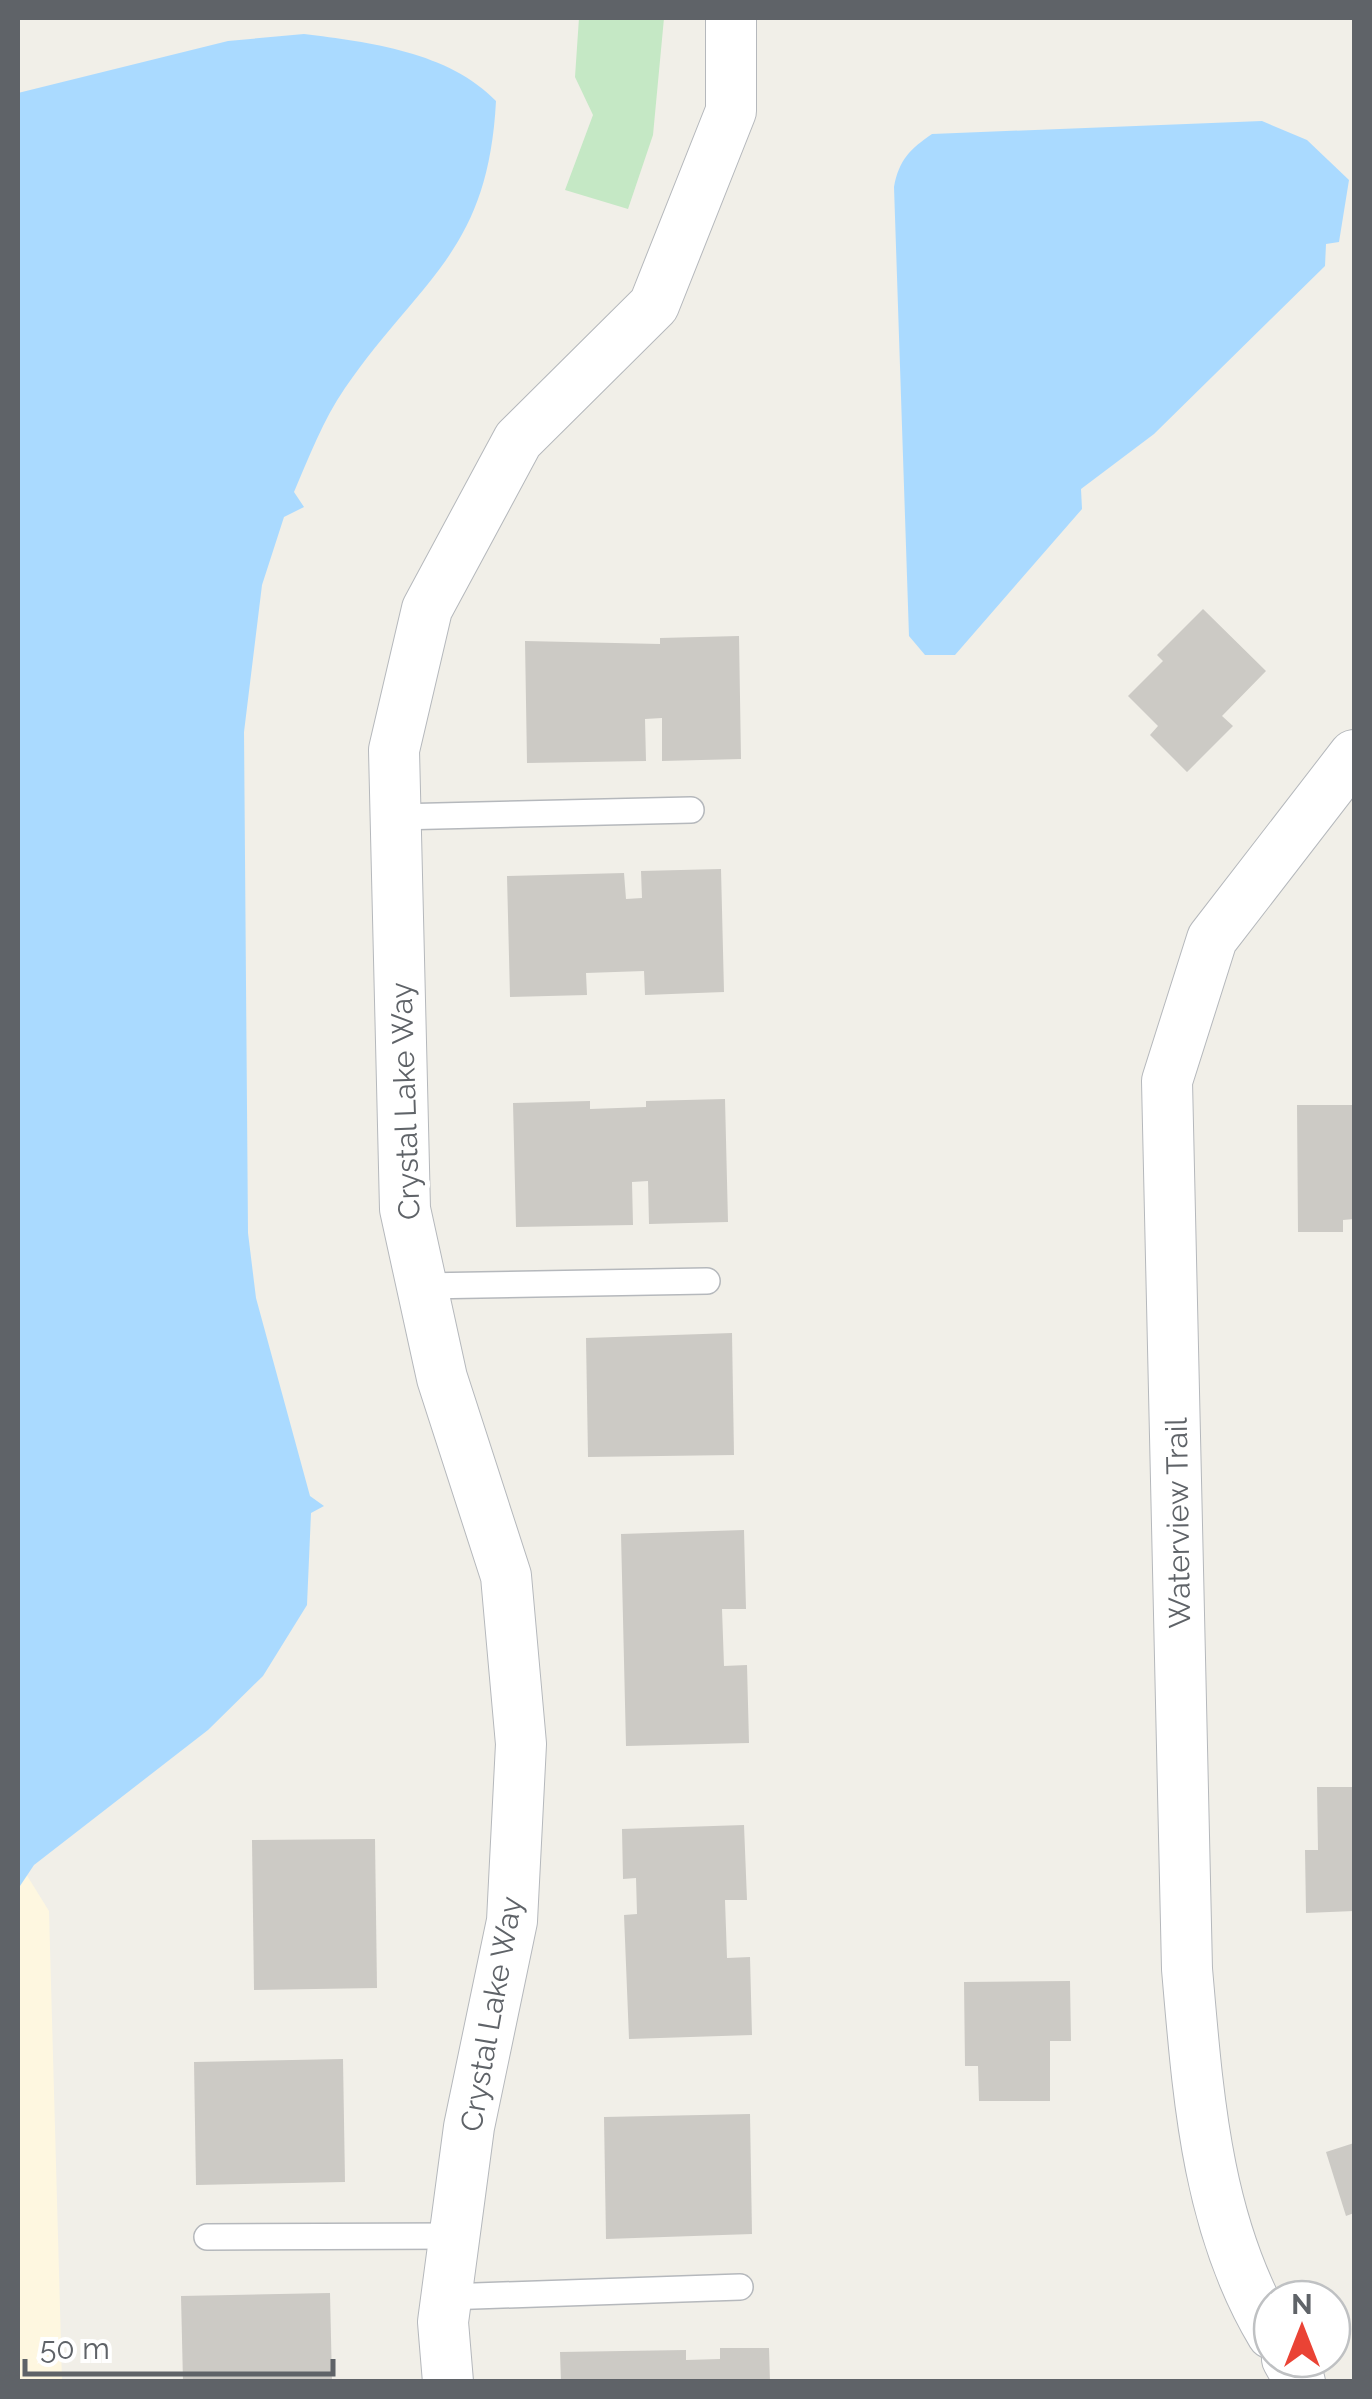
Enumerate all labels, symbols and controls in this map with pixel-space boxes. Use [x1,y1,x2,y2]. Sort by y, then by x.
street label: Crystal Lake Way [383,982,427,1220]
street label: Waterview Trail [1159,1416,1197,1629]
street label: Crystal Lake Way [453,1894,529,2134]
north arrow [1252,2279,1352,2379]
text: N [1291,2288,1313,2321]
scale bar [25,2314,332,2376]
text: 50 m [40,2331,110,2366]

